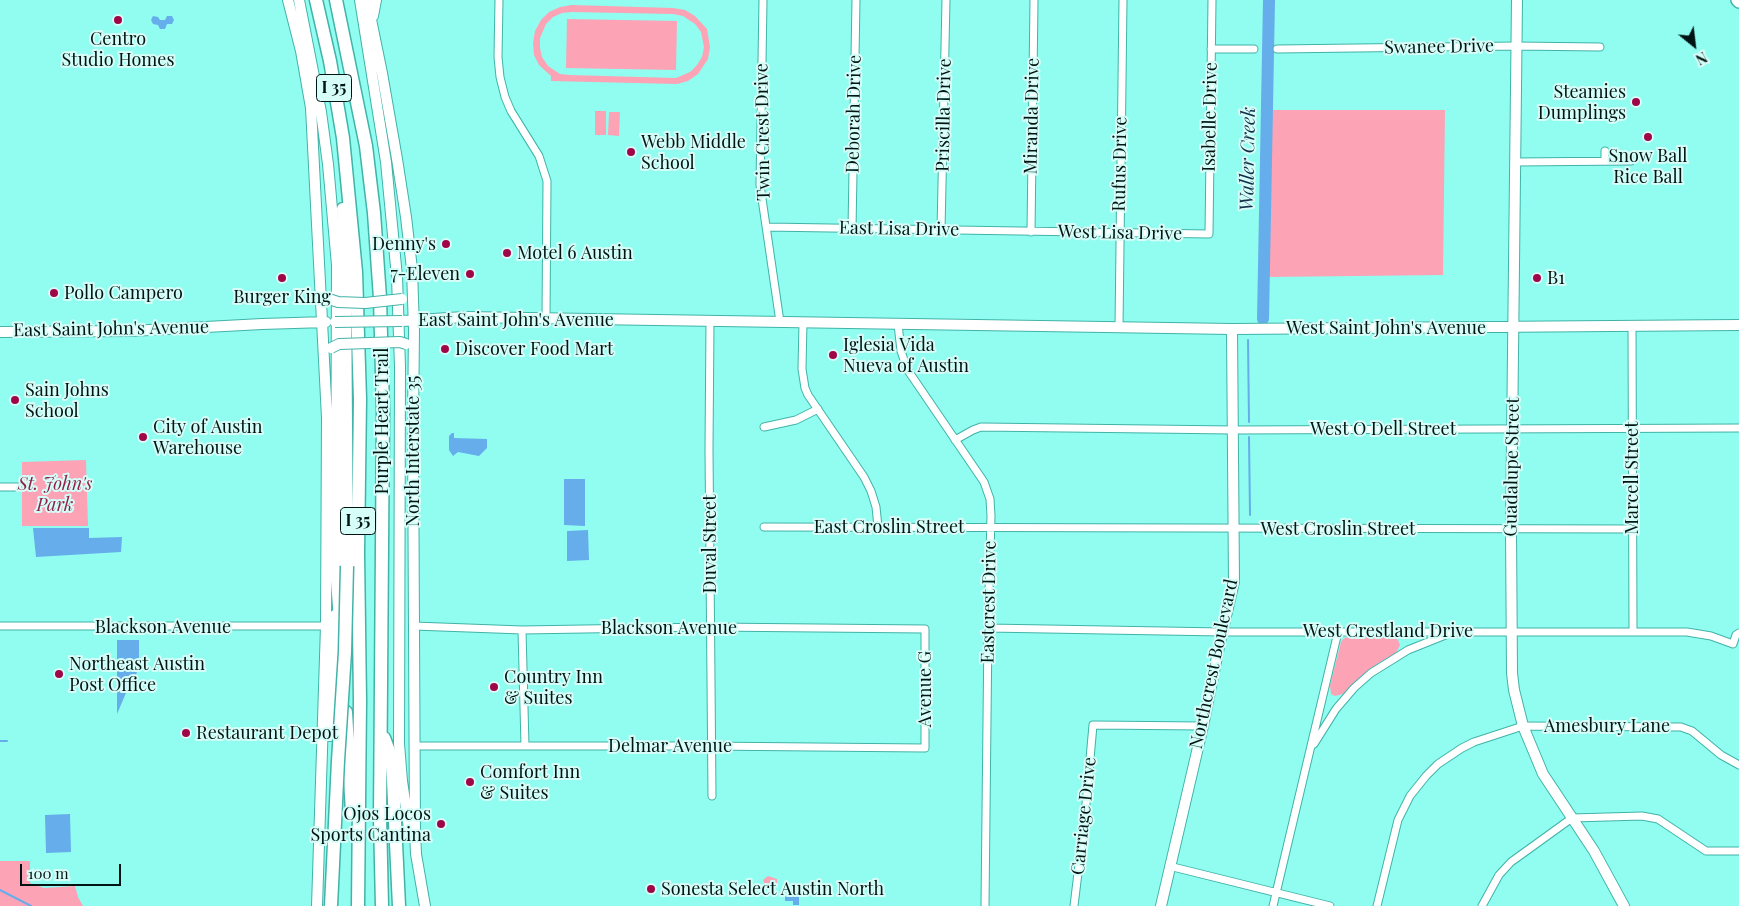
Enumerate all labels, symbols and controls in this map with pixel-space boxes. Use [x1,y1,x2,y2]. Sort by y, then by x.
marker: Centro Studio Homes [112,14,124,26]
north arrow [1669,20,1719,70]
place label: Centro Studio Homes [62,28,174,70]
street label: Swanee Drive [1384,35,1494,59]
text: N [1692,48,1711,69]
street label: Deborah Drive [842,55,866,173]
street label: Priscilla Drive [932,58,956,172]
street label: Miranda Drive [1020,58,1044,174]
street label: Isabelle Drive [1198,62,1222,172]
street label: Twin Crest Drive [751,63,775,201]
road number: I 35 [316,75,352,102]
place label: Steamies Dumplings [1538,81,1626,124]
marker: Steamies Dumplings [1630,96,1642,108]
water label: Waller Creek [1236,107,1260,211]
street label: Rufus Drive [1108,116,1132,212]
place label: Webb Middle School [641,131,746,173]
marker: Snow Ball Rice Ball [1642,131,1654,143]
place label: Snow Ball Rice Ball [1608,145,1688,188]
marker: Webb Middle School [625,146,637,158]
street label: East Lisa Drive [839,217,959,241]
street label: West Lisa Drive [1058,221,1182,245]
place label: Denny's [372,233,436,255]
marker: Denny's [440,238,452,250]
place label: Motel 6 Austin [517,242,633,264]
marker: Motel 6 Austin [501,247,513,259]
place label: 7-Eleven [390,263,460,285]
place label: B1 [1547,267,1565,289]
marker: 7-Eleven [464,268,476,280]
marker: Burger King [276,272,288,284]
marker: B1 [1531,272,1543,284]
place label: Pollo Campero [64,282,183,304]
place label: Burger King [233,286,331,308]
marker: Pollo Campero [48,287,60,299]
street label: East Saint John's Avenue [418,309,614,331]
street label: East Saint John's Avenue [13,316,209,342]
street label: West Saint John's Avenue [1286,317,1486,339]
place label: Iglesia Vida Nueva of Austin [843,334,969,376]
place label: Discover Food Mart [455,338,613,360]
marker: Discover Food Mart [439,343,451,355]
street label: Purple Heart Trail [371,348,393,494]
marker: Iglesia Vida Nueva of Austin [827,349,839,361]
street label: North Interstate 35 [402,376,424,526]
place label: Sain Johns School [25,379,109,422]
marker: Sain Johns School [9,394,21,406]
street label: Guadalupe Street [1500,397,1524,537]
place label: City of Austin Warehouse [153,416,263,458]
street label: West O Dell Street [1310,418,1456,440]
street label: Marcell Street [1621,421,1643,535]
marker: City of Austin Warehouse [137,431,149,443]
park label: St. John's Park [18,473,92,516]
street label: Duval Street [699,494,721,594]
road number: I 35 [340,508,376,534]
street label: East Croslin Street [814,516,964,538]
street label: West Croslin Street [1261,518,1415,540]
street label: Eastcrest Drive [977,540,1001,664]
street label: Northcrest Boulevard [1185,577,1243,751]
street label: Blackson Avenue [95,616,231,638]
street label: Blackson Avenue [601,617,737,639]
street label: West Crestland Drive [1303,620,1473,642]
street label: Avenue G [914,651,936,727]
place label: Northeast Austin Post Office [69,653,205,696]
place label: Country Inn & Suites [504,666,603,709]
marker: Northeast Austin Post Office [53,668,65,680]
marker: Country Inn & Suites [488,681,500,693]
street label: Amesbury Lane [1544,715,1670,737]
place label: Restaurant Depot [196,722,338,744]
marker: Restaurant Depot [180,727,192,739]
street label: Delmar Avenue [608,735,732,757]
street label: Carriage Drive [1067,756,1101,876]
place label: Comfort Inn & Suites [480,761,580,804]
marker: Comfort Inn & Suites [464,776,476,788]
place label: Ojos Locos Sports Cantina [311,803,431,846]
marker: Ojos Locos Sports Cantina [435,818,447,830]
scale bar [22,854,124,886]
text: 100 m [28,863,69,883]
place label: Sonesta Select Austin North [661,878,884,900]
marker: Sonesta Select Austin North [645,883,657,895]

